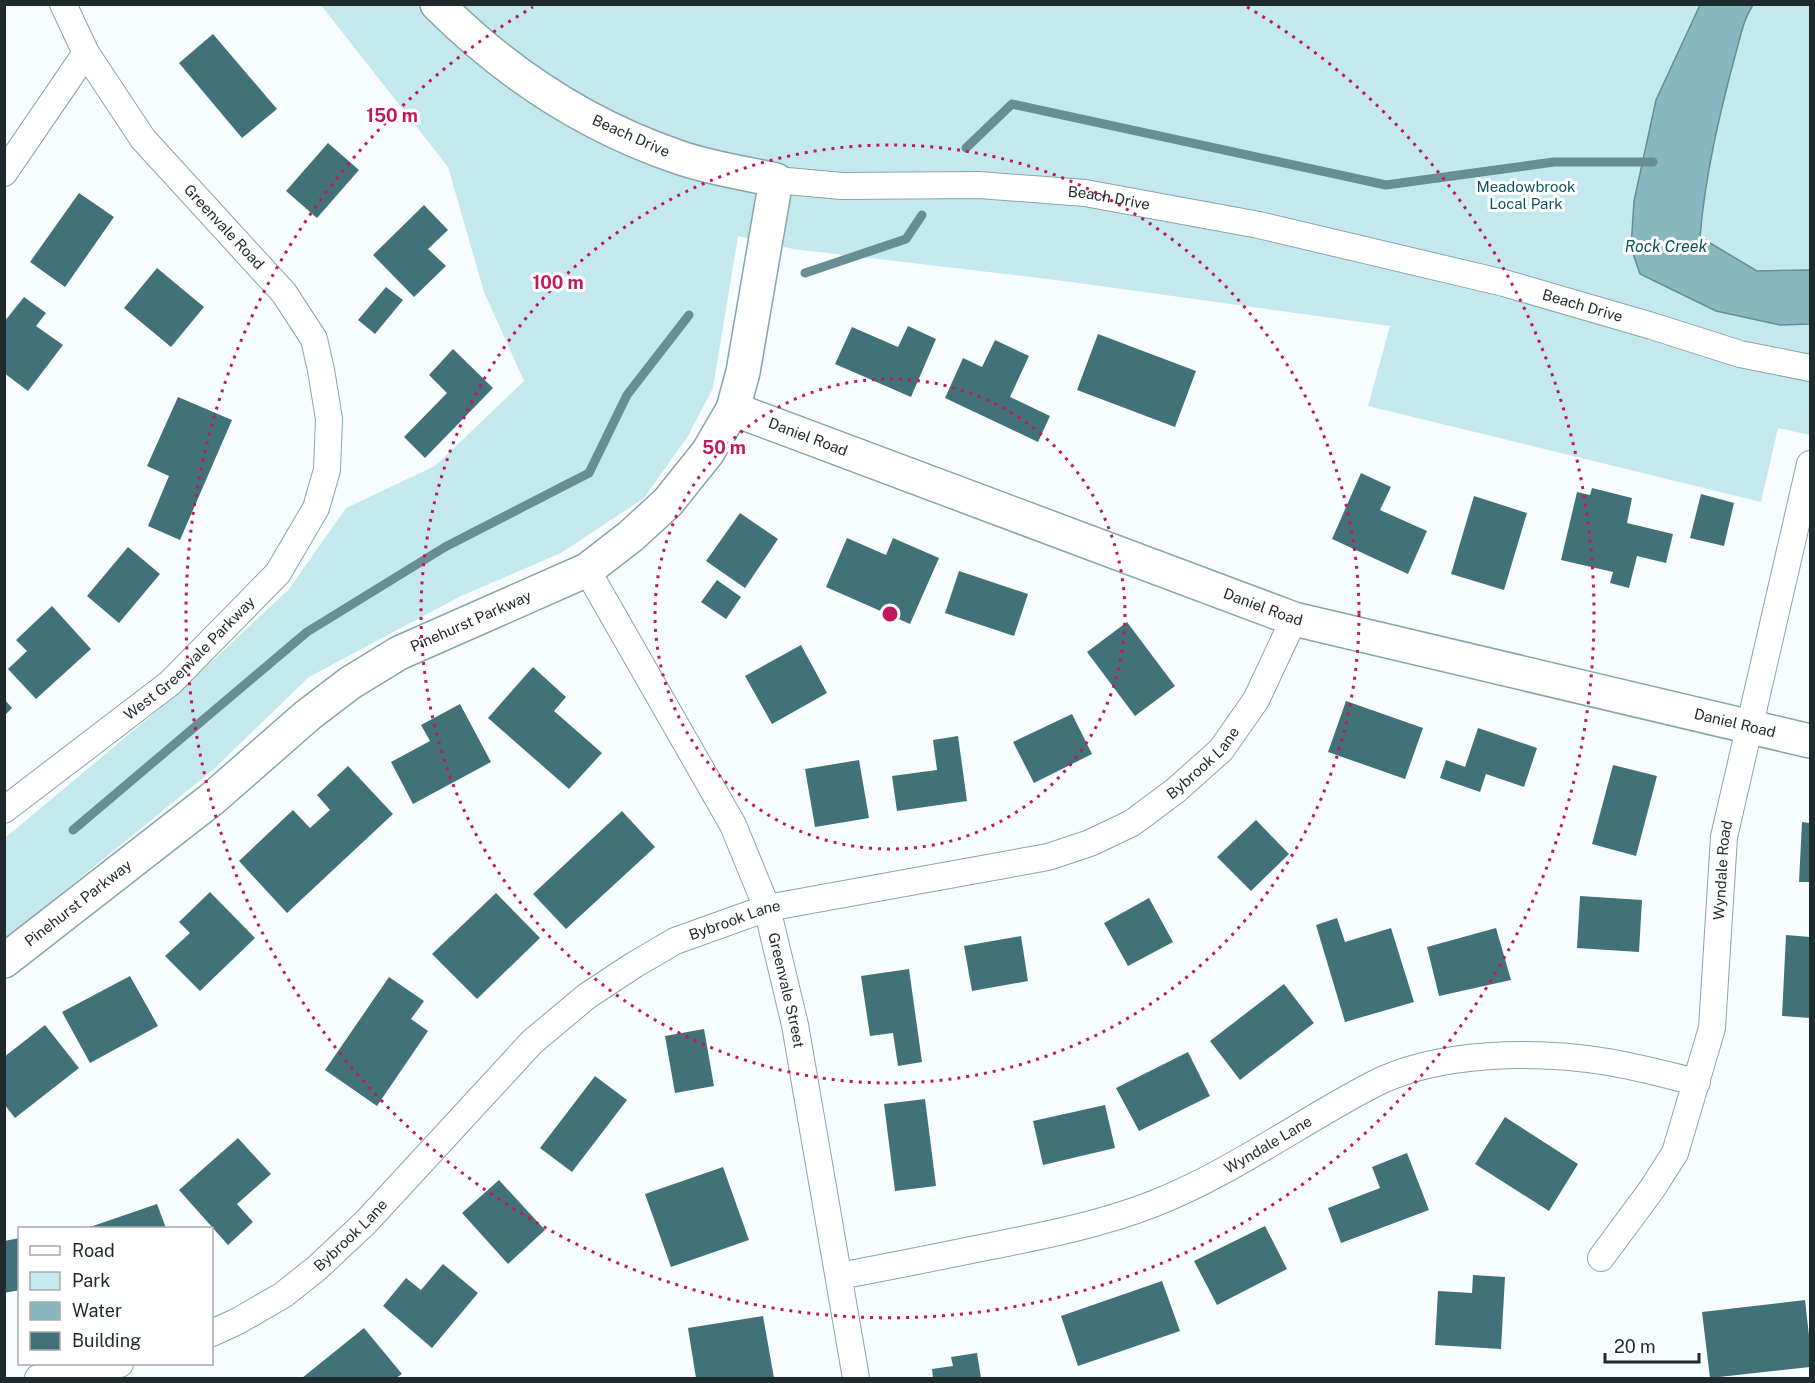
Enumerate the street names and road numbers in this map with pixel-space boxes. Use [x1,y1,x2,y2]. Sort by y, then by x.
street label: Beach Drive [590,111,673,160]
street label: Greenvale Road [181,181,268,273]
street label: Beach Drive [1067,183,1152,213]
street label: Beach Drive [1540,286,1625,325]
street label: Daniel Road [766,414,850,459]
street label: Daniel Road [1221,584,1304,629]
street label: Pinehurst Parkway [407,587,534,655]
street label: West Greenvale Parkway [120,593,258,723]
street label: Daniel Road [1692,705,1777,741]
street label: Bybrook Lane [1163,724,1242,802]
street label: Wyndale Road [1710,819,1736,921]
street label: Pinehurst Parkway [21,856,135,950]
street label: Bybrook Lane [687,897,782,943]
street label: Greenvale Street [765,931,808,1049]
street label: Wyndale Lane [1221,1112,1314,1177]
street label: Bybrook Lane [310,1196,391,1274]

